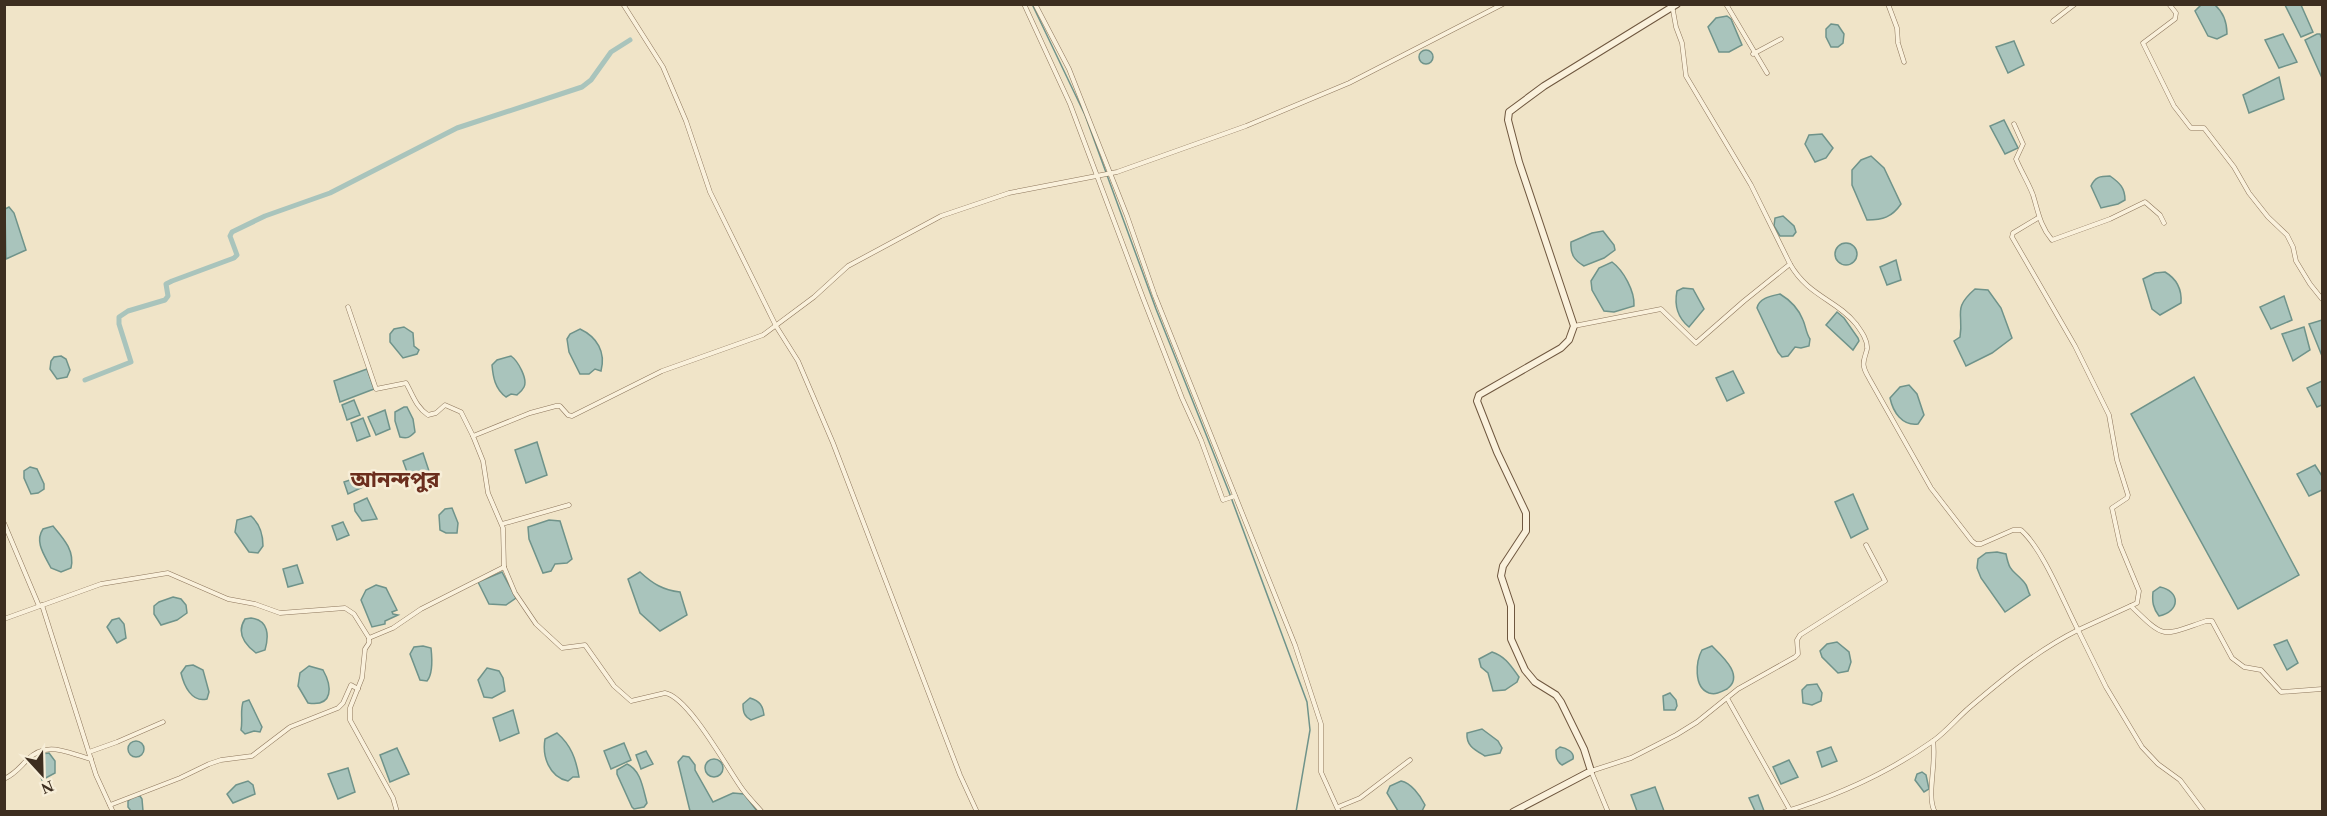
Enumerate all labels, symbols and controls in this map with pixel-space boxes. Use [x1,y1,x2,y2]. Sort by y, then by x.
district label: আনন্দপুর [349,467,440,493]
north arrow [12,744,72,804]
text: N [38,777,56,798]

